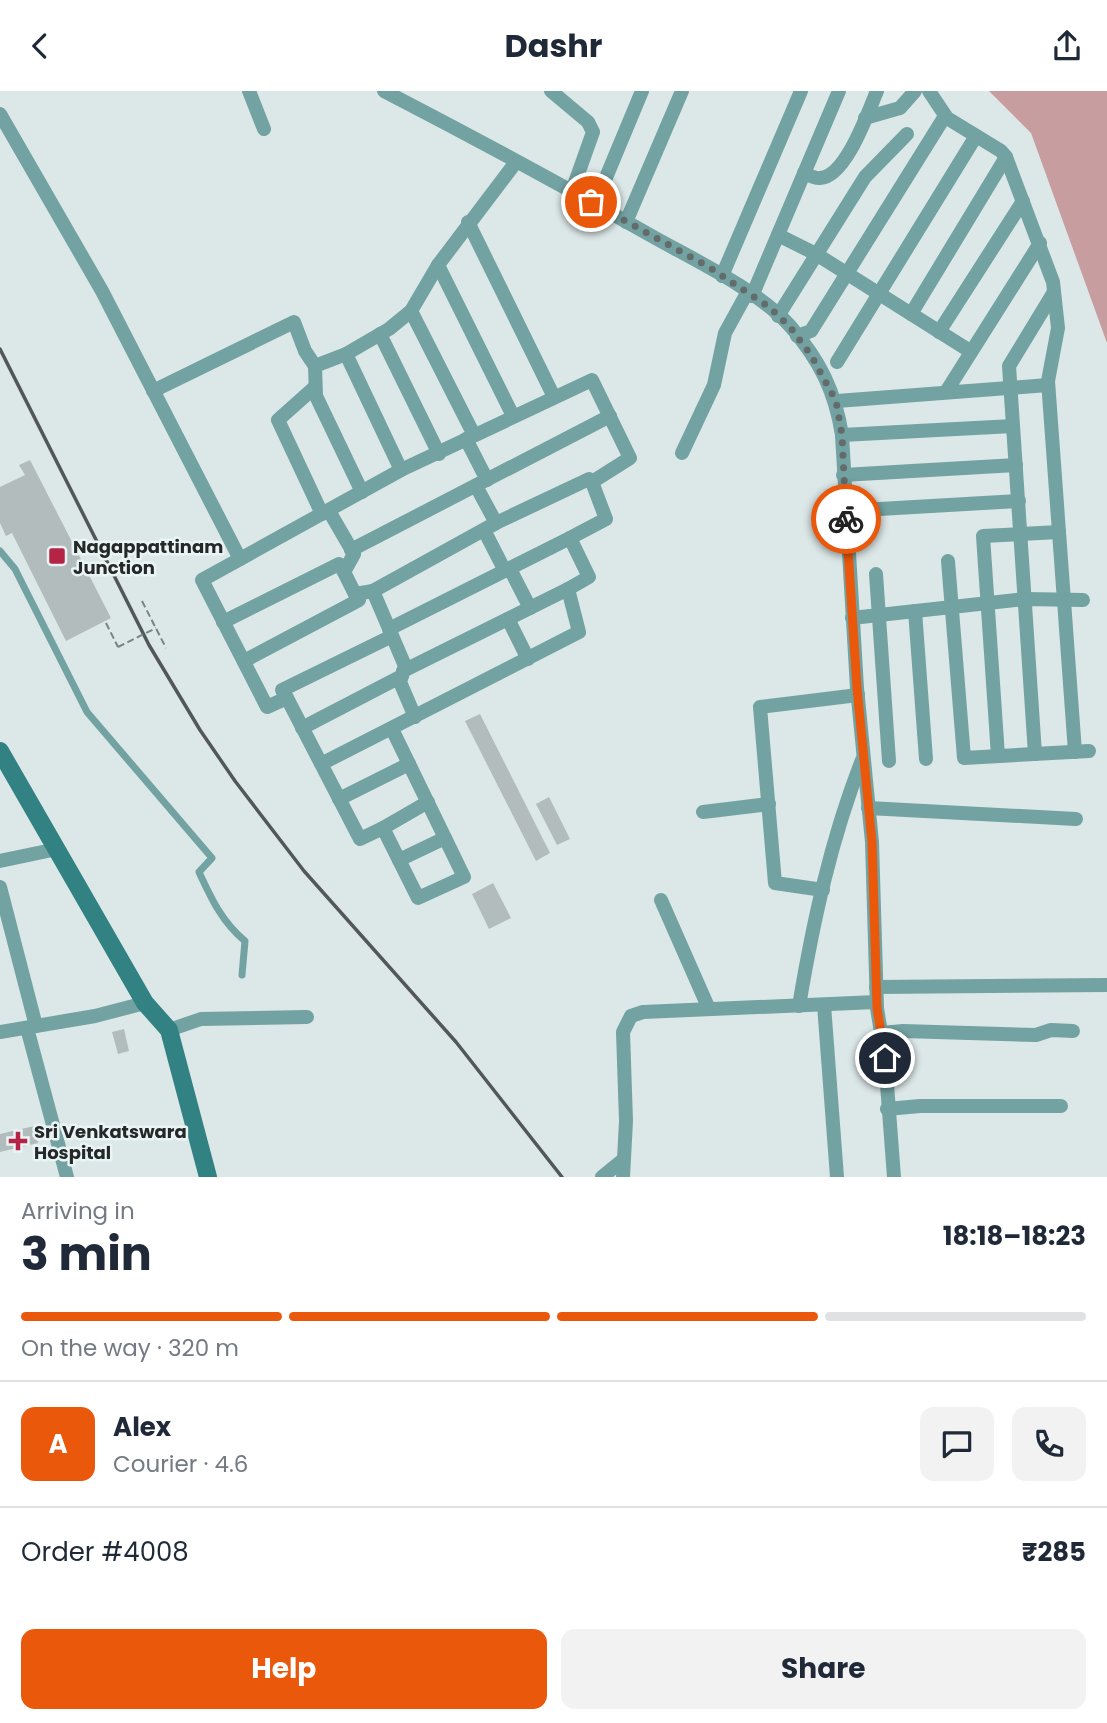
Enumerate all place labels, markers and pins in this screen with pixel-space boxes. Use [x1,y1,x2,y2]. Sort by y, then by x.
pin [561,172,621,232]
place label: Nagappattinam Junction [73,534,223,580]
marker: Nagappattinam Junction [47,546,67,566]
pin [855,1028,915,1088]
place label: Sri Venkatswara Hospital [34,1119,187,1165]
marker: Sri Venkatswara Hospital [8,1131,28,1151]

